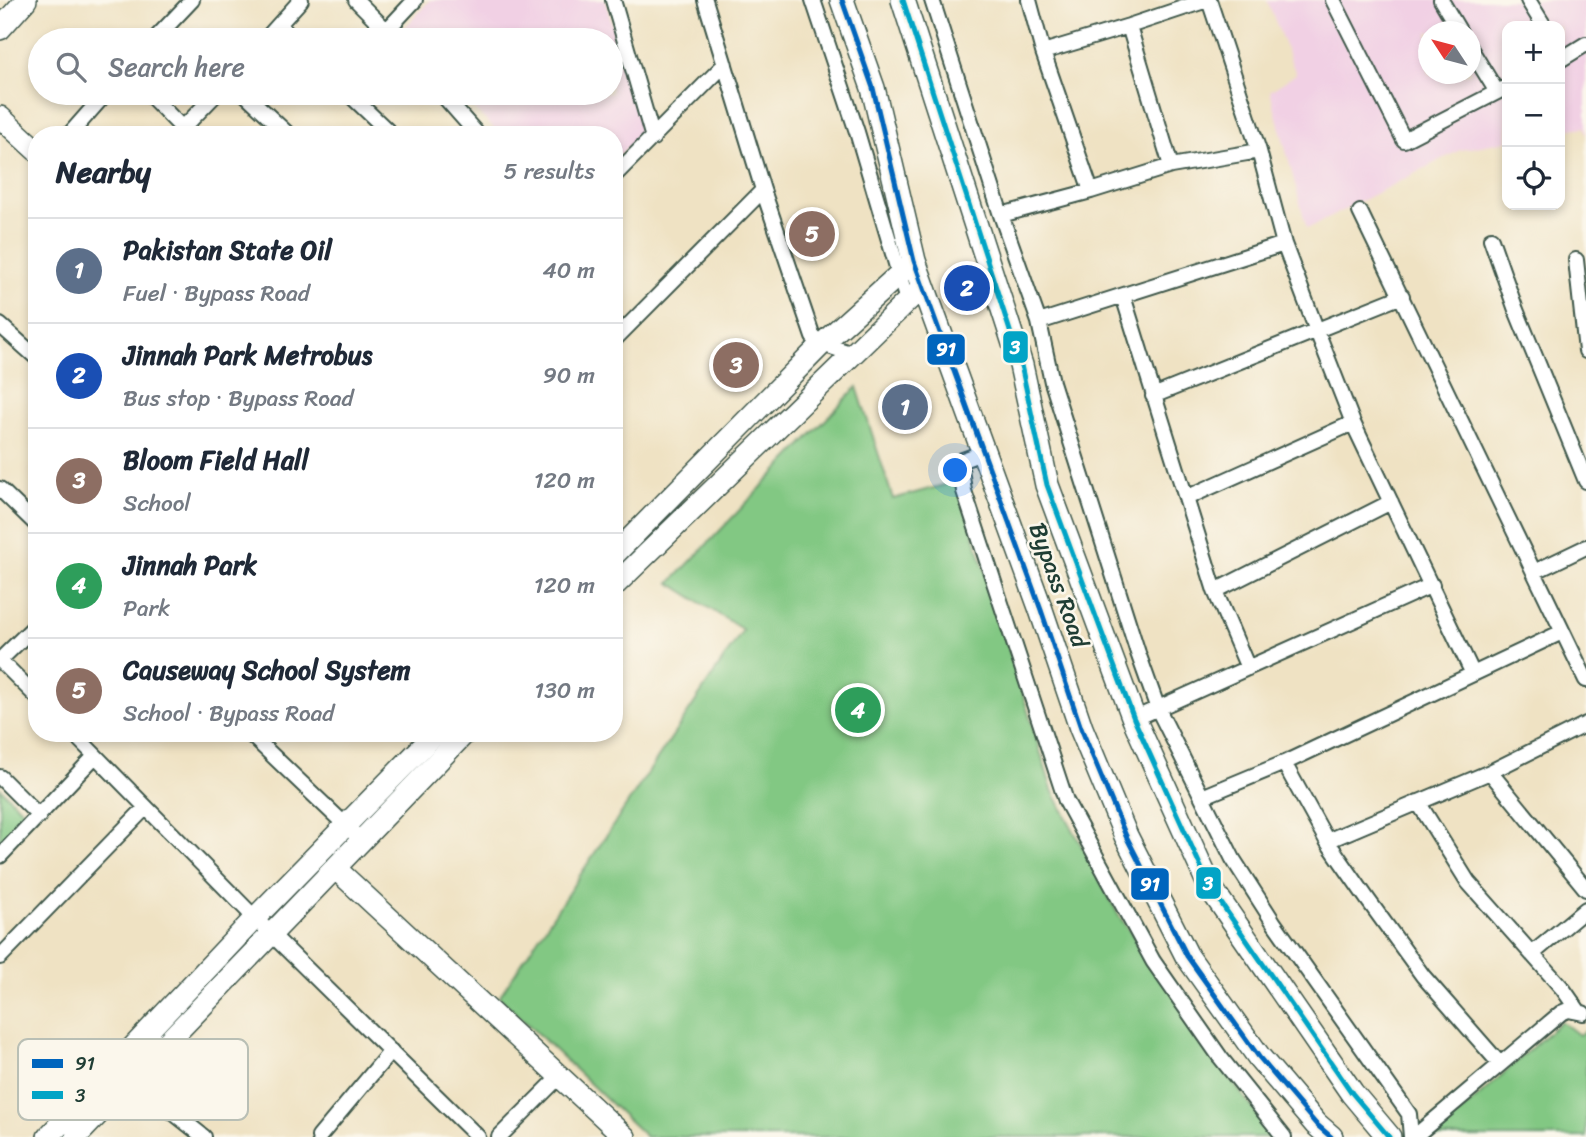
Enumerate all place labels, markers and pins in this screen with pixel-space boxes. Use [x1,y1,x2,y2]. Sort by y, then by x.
pin: 5 [789,208,835,260]
pin: 2 [944,262,990,314]
pin: 3 [713,339,759,391]
pin: 1 [882,381,928,433]
pin: 4 [835,684,881,736]

